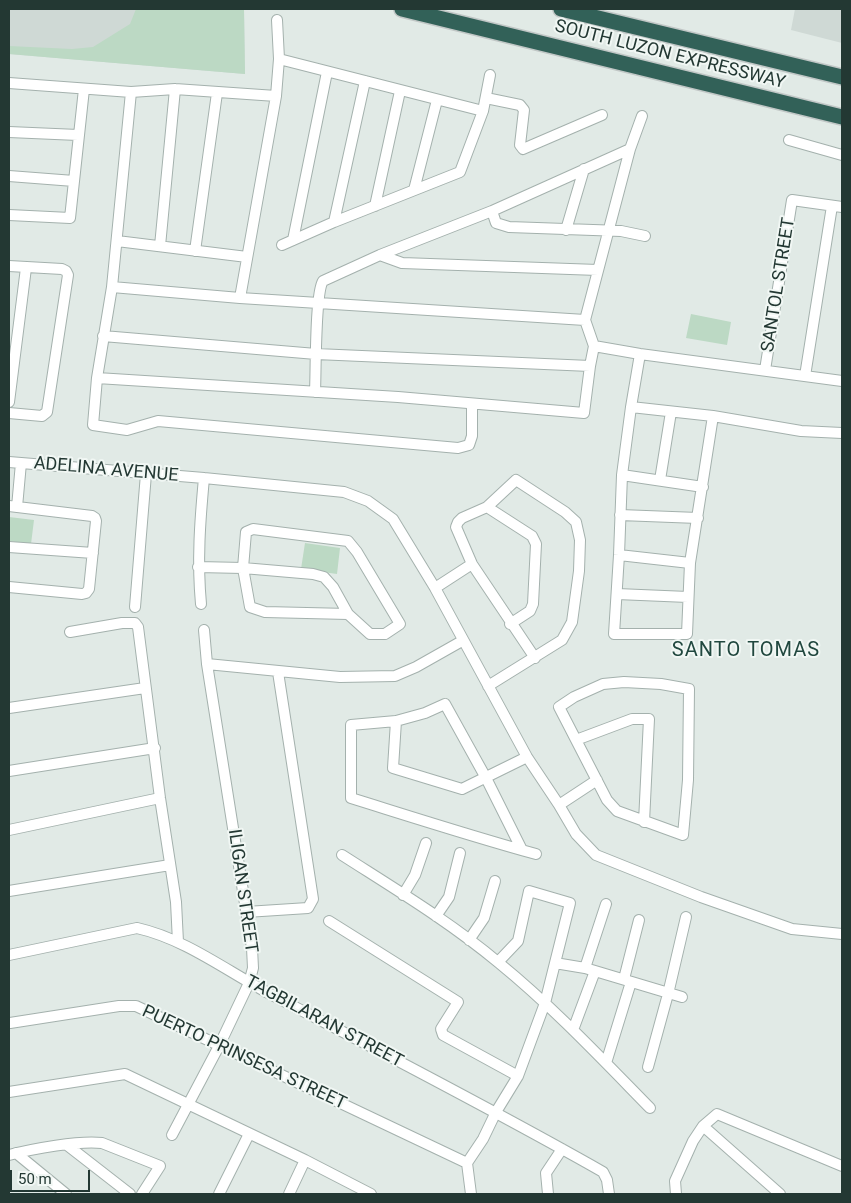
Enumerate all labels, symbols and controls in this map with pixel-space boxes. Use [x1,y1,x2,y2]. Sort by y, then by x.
street label: SOUTH LUZON EXPRESSWAY [552,16,788,94]
street label: SANTOL STREET [758,216,800,354]
street label: ADELINA AVENUE [33,453,179,487]
district label: SANTO TOMAS [670,639,822,663]
street label: ILIGAN STREET [223,828,261,954]
street label: TAGBILARAN STREET [241,971,407,1073]
street label: PUERTO PRINSESA STREET [138,1001,350,1115]
scale bar [12,1160,92,1192]
text: 50 m [18,1170,52,1188]

